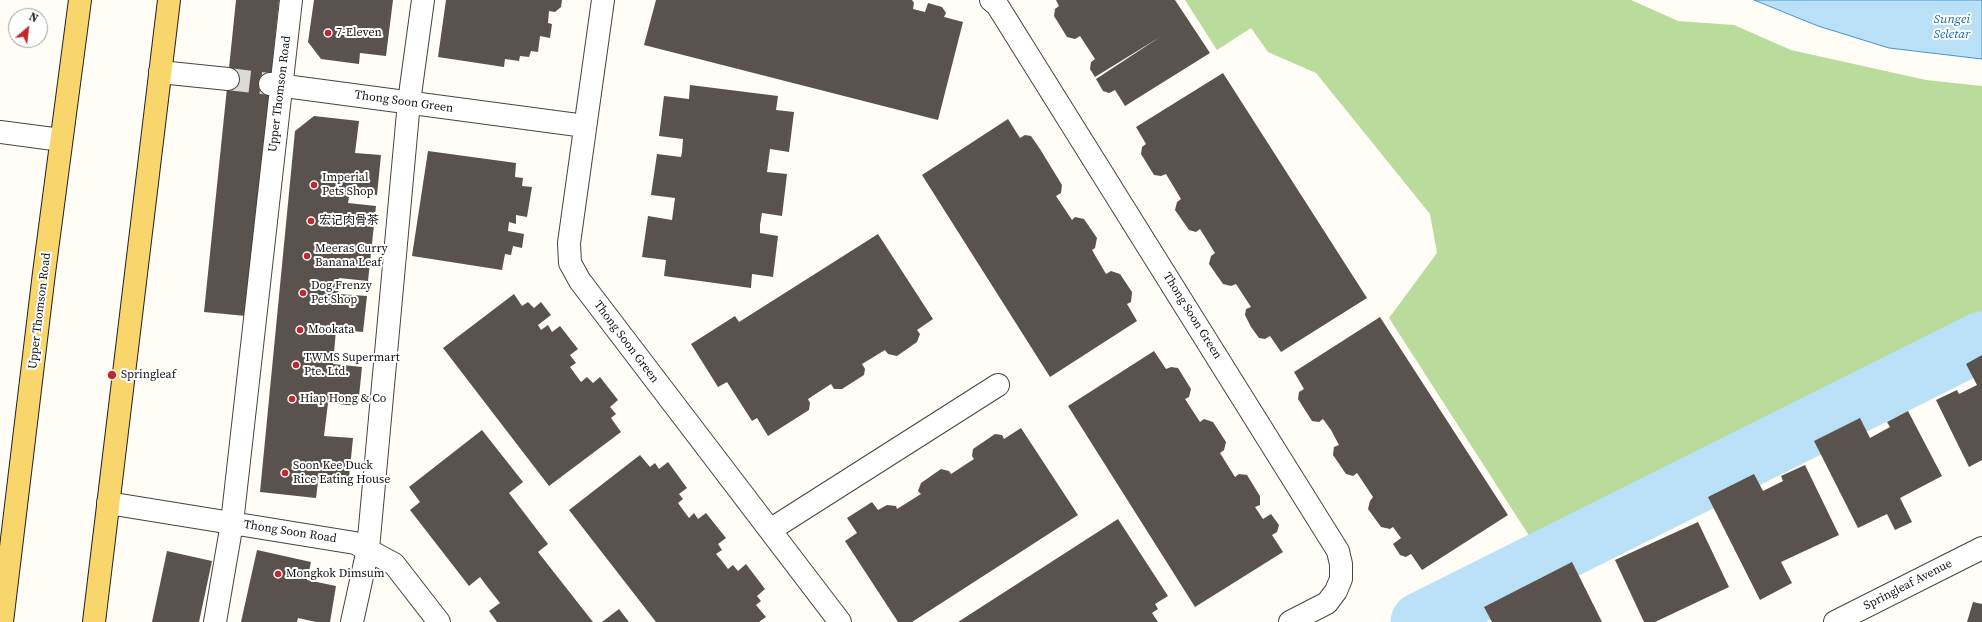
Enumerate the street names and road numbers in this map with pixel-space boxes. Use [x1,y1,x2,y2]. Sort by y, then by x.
street label: Upper Thomson Road [266,35,294,153]
street label: Thong Soon Green [354,88,454,116]
street label: Upper Thomson Road [26,252,54,370]
street label: Thong Soon Green [1160,270,1224,362]
street label: Thong Soon Green [590,298,662,386]
street label: Thong Soon Road [242,518,338,546]
street label: Springleaf Avenue [1861,557,1955,613]

